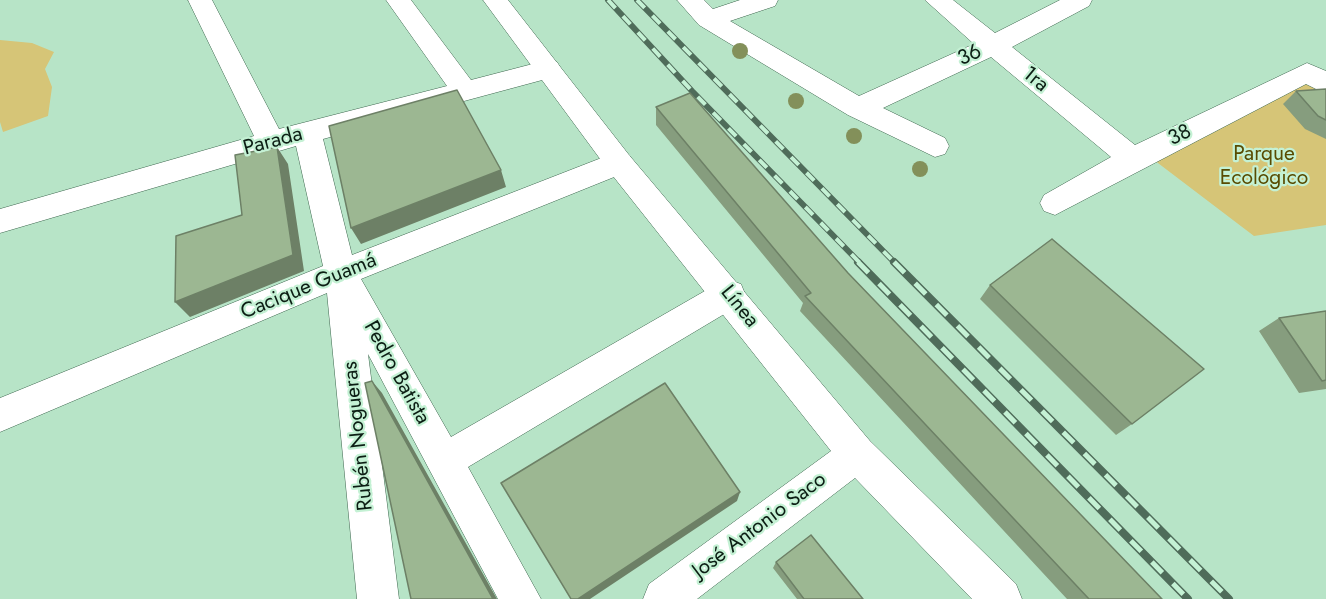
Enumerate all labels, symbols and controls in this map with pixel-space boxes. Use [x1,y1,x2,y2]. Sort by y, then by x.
street label: 36 [954,40,986,72]
street label: 1ra [1017,62,1053,98]
street label: 38 [1164,120,1196,152]
street label: Parada [241,122,305,162]
park label: Parque Ecológico [1220,142,1308,192]
street label: Cacique Guamá [237,248,381,326]
street label: Línea [714,281,764,333]
street label: Pedro Batista [357,317,435,429]
street label: Rubén Nogueras [339,360,379,512]
street label: José Antonio Saco [688,468,832,584]

